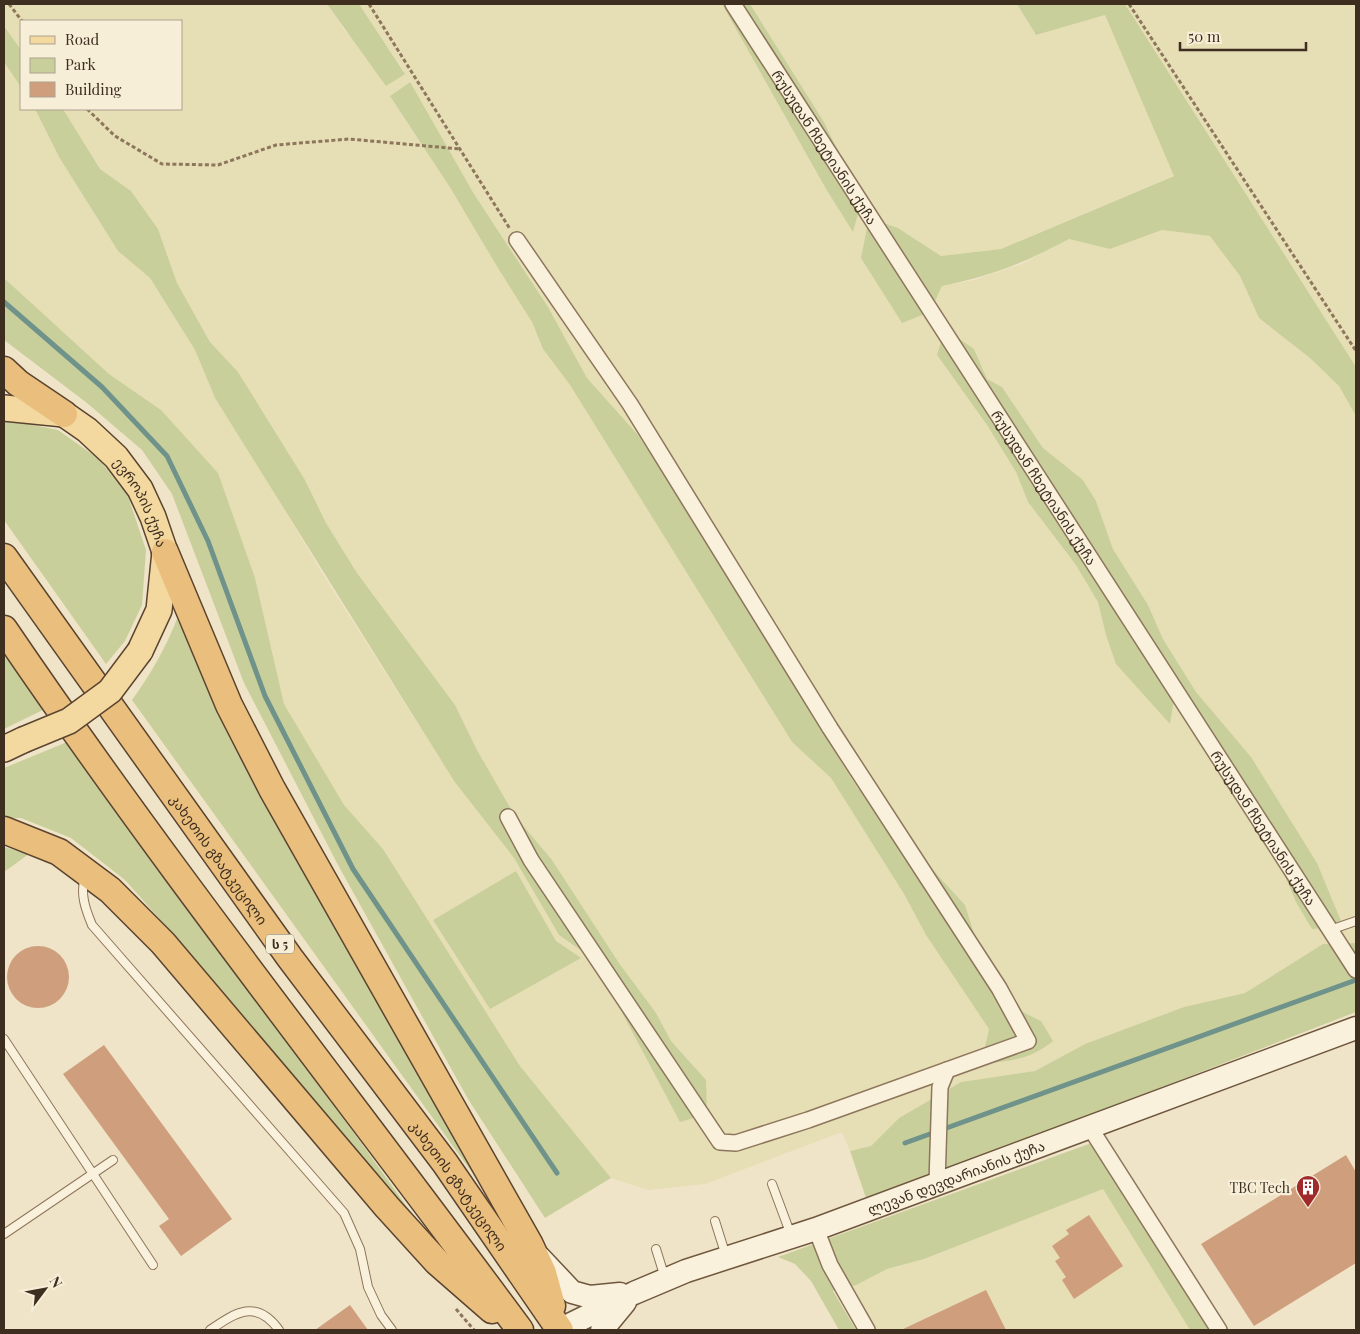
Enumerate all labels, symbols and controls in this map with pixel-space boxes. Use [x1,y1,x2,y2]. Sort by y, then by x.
legend [20,20,182,110]
scale bar [1180,20,1306,52]
text: 50 m [1188,26,1221,46]
text: Road [65,29,99,49]
text: Park [65,54,97,74]
street label: რუსუდან ჩხეტიანის ქუჩა [768,66,882,228]
text: Building [65,79,122,99]
street label: რუსუდან ჩხეტიანის ქუჩა [988,406,1102,568]
street label: ევროპის ქუჩა [110,453,172,549]
street label: რუსუდან ჩხეტიანის ქუჩა [1207,746,1321,909]
street label: კახეთის გზატკეცილი [166,790,272,928]
road number: ს 5 [266,934,294,954]
street label: კახეთის გზატკეცილი [406,1116,512,1254]
street label: ლევან დევდარიანის ქუჩა [865,1135,1047,1219]
building icon: TBC Tech [1295,1174,1321,1208]
place label: TBC Tech [1230,1178,1291,1197]
north arrow [20,1264,70,1314]
text: N [46,1273,67,1291]

